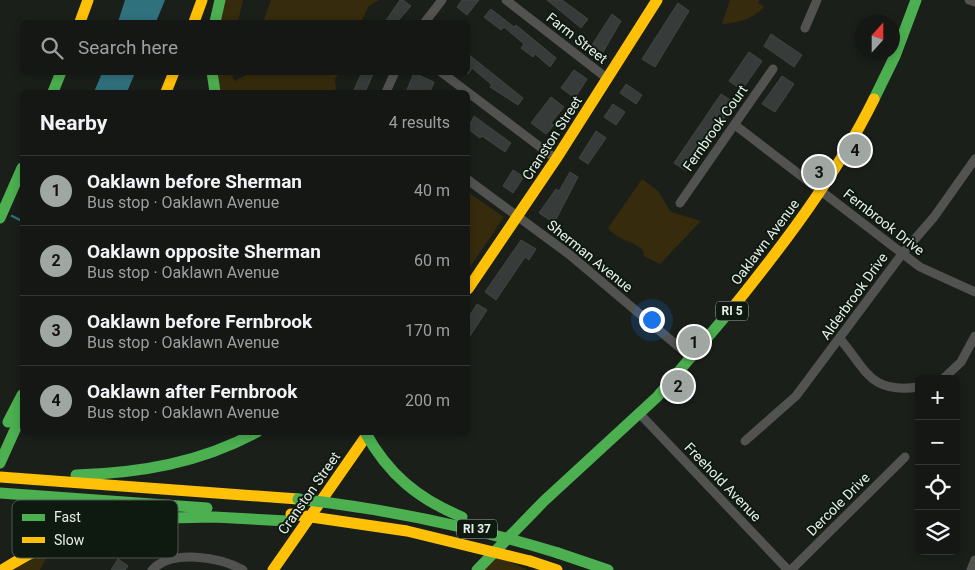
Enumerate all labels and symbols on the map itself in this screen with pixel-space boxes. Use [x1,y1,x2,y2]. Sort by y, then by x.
street label: Farm Street [543,9,611,67]
north arrow [855,15,900,60]
street label: Fernbrook Court [679,82,751,174]
street label: Cranston Street [519,93,585,183]
pin: 4 [839,131,871,169]
pin: 3 [803,153,835,191]
street label: Fernbrook Drive [840,186,928,258]
street label: Oaklawn Avenue [728,196,802,288]
street label: Sherman Avenue [544,217,636,295]
street label: Alderbrook Drive [817,250,891,342]
road number: RI 5 [716,302,748,321]
your location [639,307,665,333]
pin: 1 [678,323,710,361]
pin: 2 [662,367,694,405]
street label: Freehold Avenue [681,439,765,525]
street label: Cranston Street [275,448,344,537]
street label: Dercole Drive [803,469,873,539]
legend [12,500,178,558]
text: Fast [54,509,81,525]
road number: RI 37 [457,520,497,538]
text: Slow [54,532,85,548]

